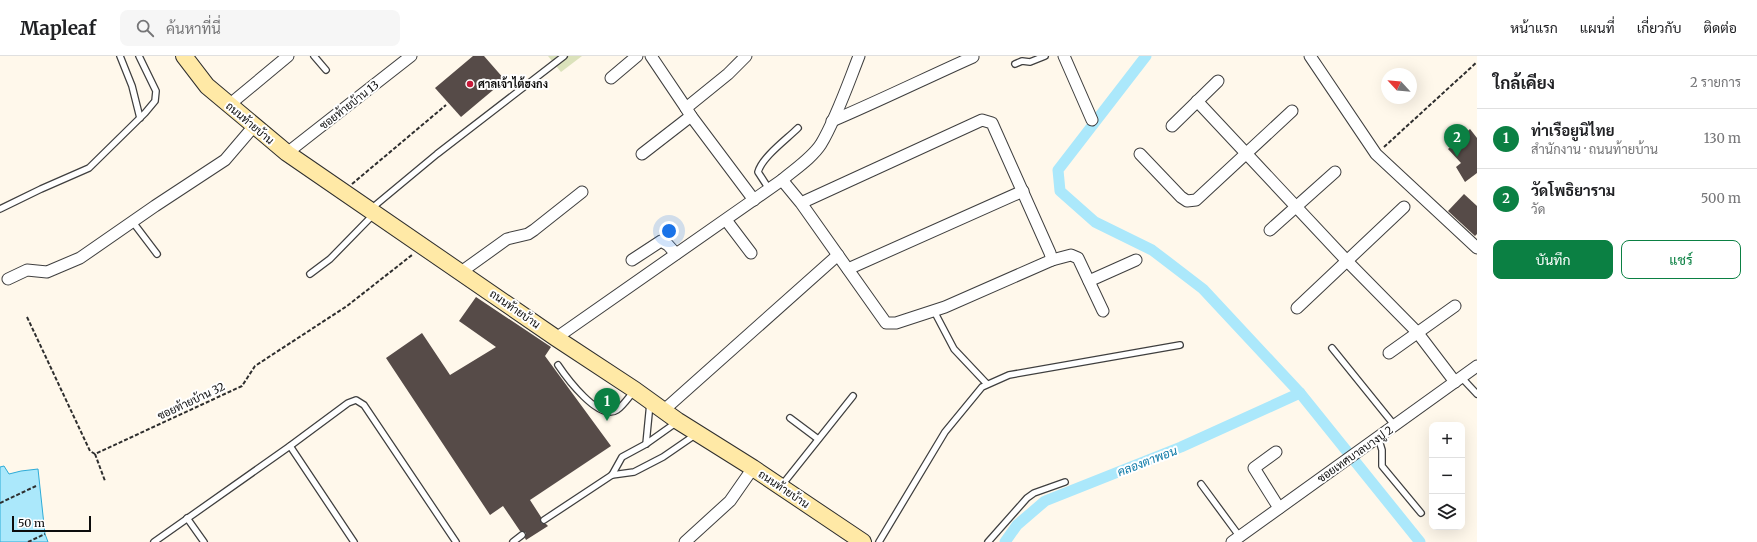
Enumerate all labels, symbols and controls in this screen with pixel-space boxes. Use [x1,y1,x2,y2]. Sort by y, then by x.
search box [120,10,400,46]
text: Mapleaf [20,16,96,40]
icon: search [134,17,156,39]
text: ค้นหาที่นี่ [166,19,221,38]
text: หน้าแรก [1510,19,1558,37]
text: แผนที่ [1580,19,1615,37]
text: เกี่ยวกับ [1637,19,1681,37]
text: ติดต่อ [1703,19,1737,37]
north arrow [1381,68,1417,104]
text: ใกล้เคียง [1493,72,1555,94]
text: 2 รายการ [1690,74,1741,91]
place label: ศาลเจ้าไต้ฮงกง [478,76,548,91]
street label: ซอยท้ายบ้าน 13 [317,78,381,132]
marker: ศาลเจ้าไต้ฮงกง [465,79,475,89]
street label: ถนนท้ายบ้าน [223,99,277,147]
text: ท่าเรือยูนิไทย [1531,121,1614,140]
pin: 2 [1444,124,1470,157]
text: 1 [1503,130,1509,147]
text: 130 m [1704,130,1741,147]
text: สำนักงาน · ถนนท้ายบ้าน [1531,141,1658,158]
text: วัดโพธิยาราม [1531,181,1615,200]
text: 2 [1502,190,1510,207]
text: 500 m [1701,190,1741,207]
text: วัด [1531,201,1545,218]
your location [659,221,679,241]
button: บันทึก [1493,240,1613,279]
button: แชร์ [1621,240,1741,279]
street label: ถนนท้ายบ้าน [487,286,543,332]
street label: ซอยท้ายบ้าน 32 [155,379,227,423]
pin: 1 [594,388,620,421]
map controls [1429,422,1465,530]
button: + [1429,422,1465,458]
street label: ซอยเทศบาลบางปู 2 [1314,423,1396,486]
water label: คลองตาพอน [1115,443,1179,479]
button: − [1429,458,1465,494]
street label: ถนนท้ายบ้าน [756,467,812,511]
button: layers [1429,494,1465,530]
scale bar [12,514,91,533]
text: 50 m [18,516,45,530]

